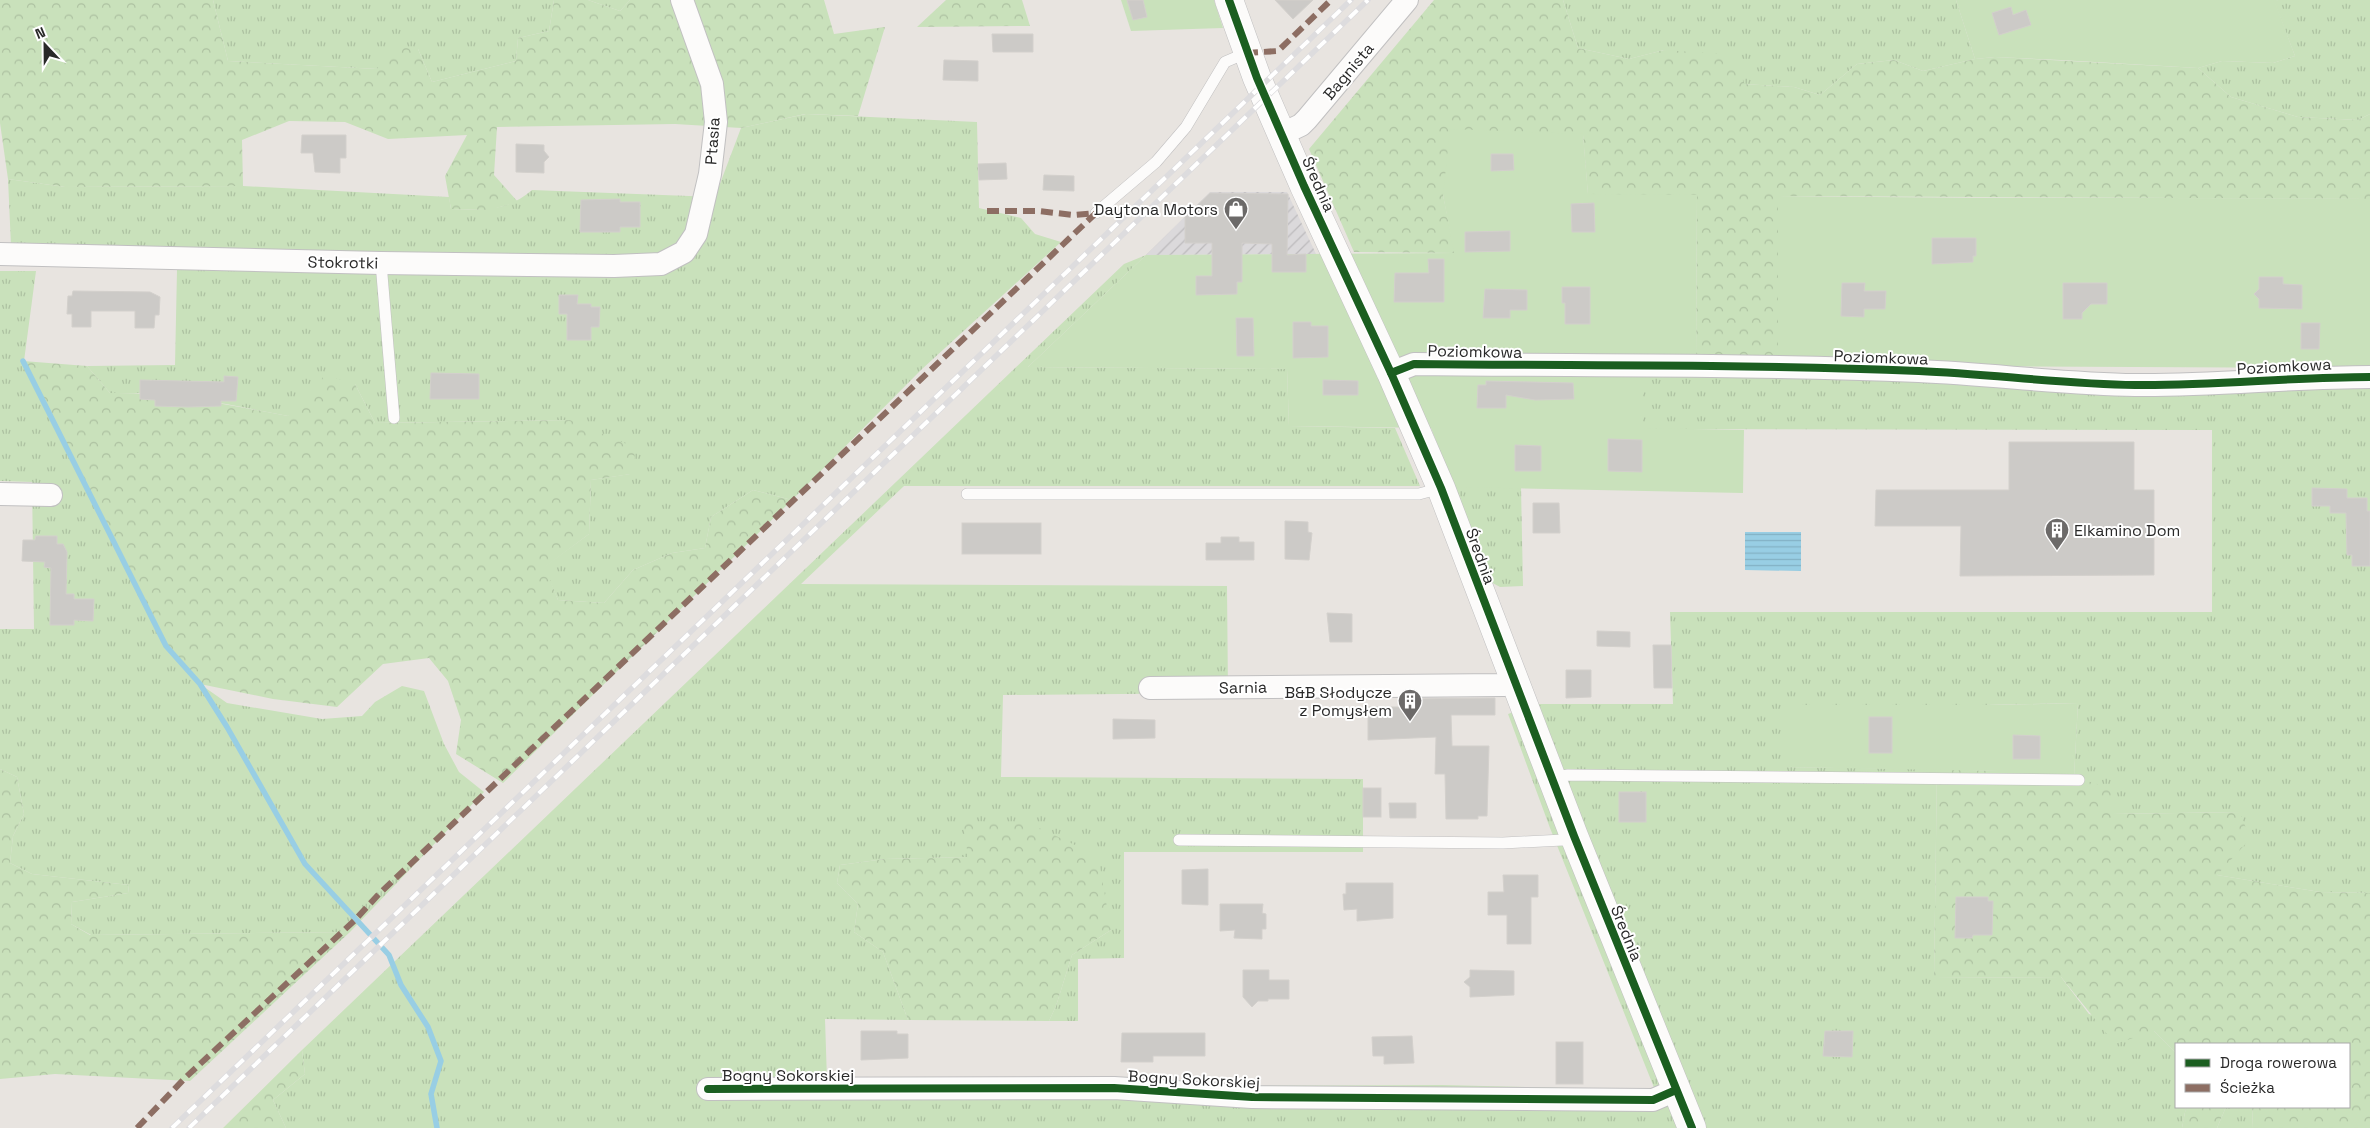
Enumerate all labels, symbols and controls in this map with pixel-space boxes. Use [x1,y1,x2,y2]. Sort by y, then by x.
north arrow [20,20,70,70]
text: N [32,23,48,43]
street label: Bagnista [1318,38,1378,104]
street label: Ptasia [700,117,725,166]
street label: Średnia [1297,153,1340,215]
shop icon: Daytona Motors [1223,196,1249,230]
place label: Daytona Motors [1094,199,1218,220]
street label: Stokrotki [308,251,378,274]
street label: Poziomkowa [1427,340,1523,363]
street label: Poziomkowa [1833,345,1929,370]
street label: Poziomkowa [2236,354,2332,379]
building icon: Elkamino Dom [2044,517,2070,551]
place label: Elkamino Dom [2074,520,2180,541]
street label: Średnia [1461,525,1500,587]
street label: Sarnia [1219,677,1267,698]
place label: B&B Słodycze z Pomysłem [1285,682,1392,721]
building icon: B&B Słodycze z Pomysłem [1397,688,1423,722]
street label: Średnia [1606,902,1647,964]
legend [2175,1043,2350,1108]
text: Droga rowerowa [2220,1053,2337,1072]
street label: Bogny Sokorskiej [722,1065,854,1086]
street label: Bogny Sokorskiej [1127,1066,1261,1093]
text: Ścieżka [2220,1078,2275,1097]

